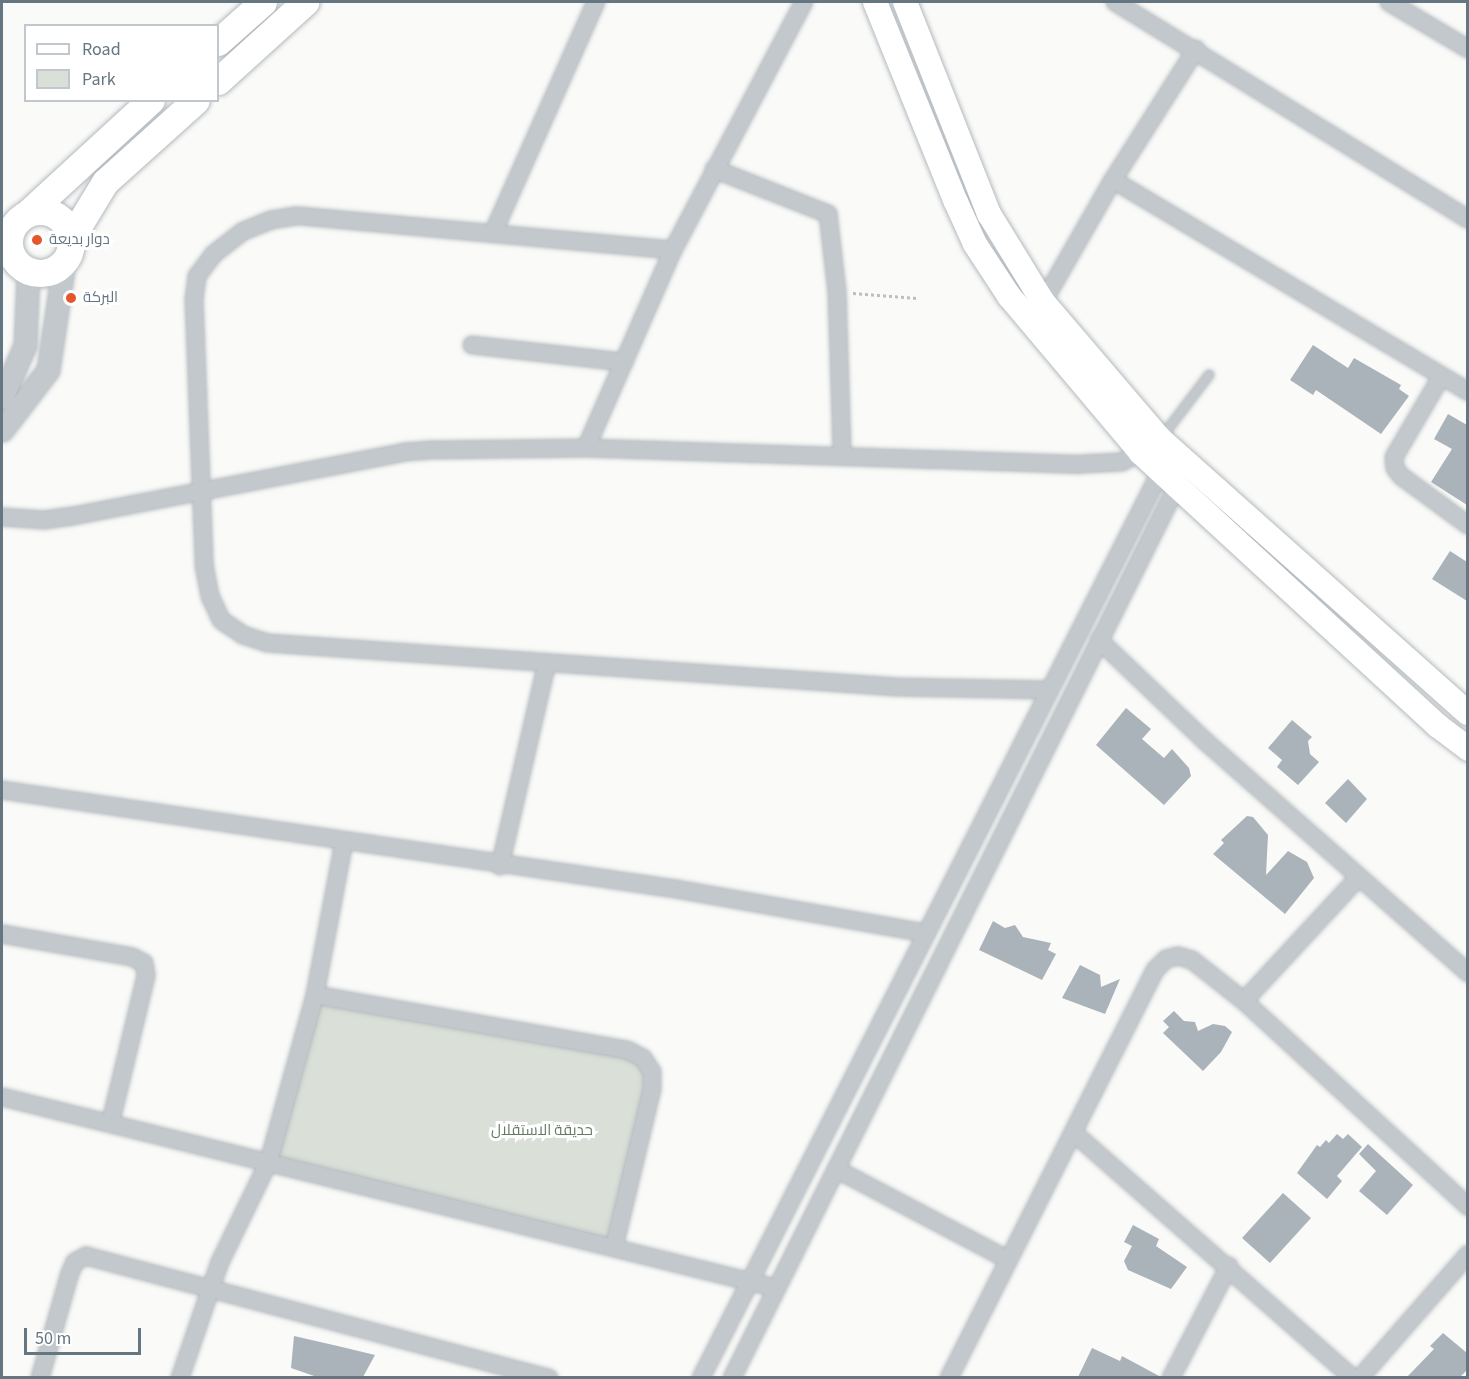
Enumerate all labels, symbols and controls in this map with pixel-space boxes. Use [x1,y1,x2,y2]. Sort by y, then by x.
legend [24,24,219,102]
text: Road [82,37,121,62]
text: Park [82,67,116,92]
place label: دوار بديعة [49,231,110,249]
marker: دوار بديعة [30,233,44,247]
place label: البركة [83,289,118,307]
marker: البركة [64,291,78,305]
park label: حديقة الاستقلال [491,1122,593,1140]
scale bar [27,1316,144,1354]
text: 50 m [35,1326,71,1351]

